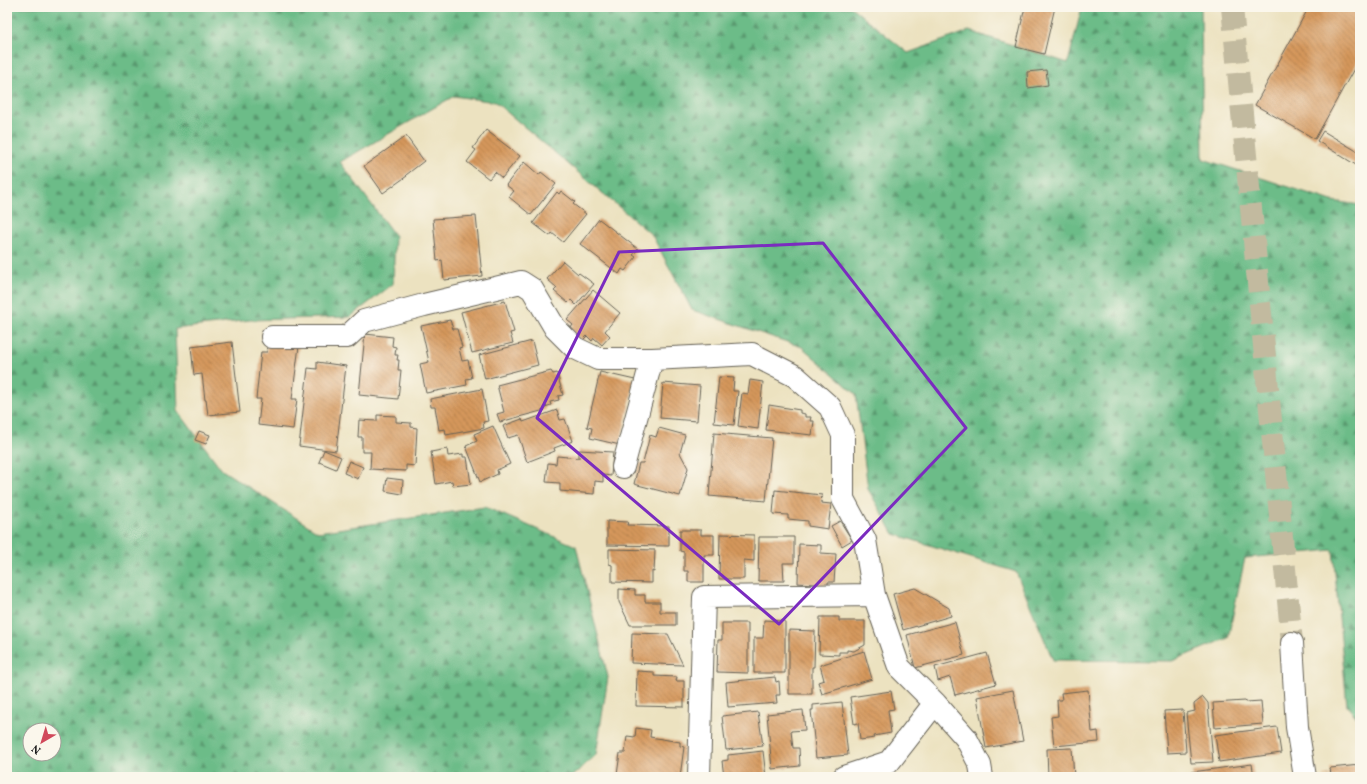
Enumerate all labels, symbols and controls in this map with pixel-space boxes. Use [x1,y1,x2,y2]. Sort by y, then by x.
north arrow [22,722,62,762]
text: N [29,740,45,757]

